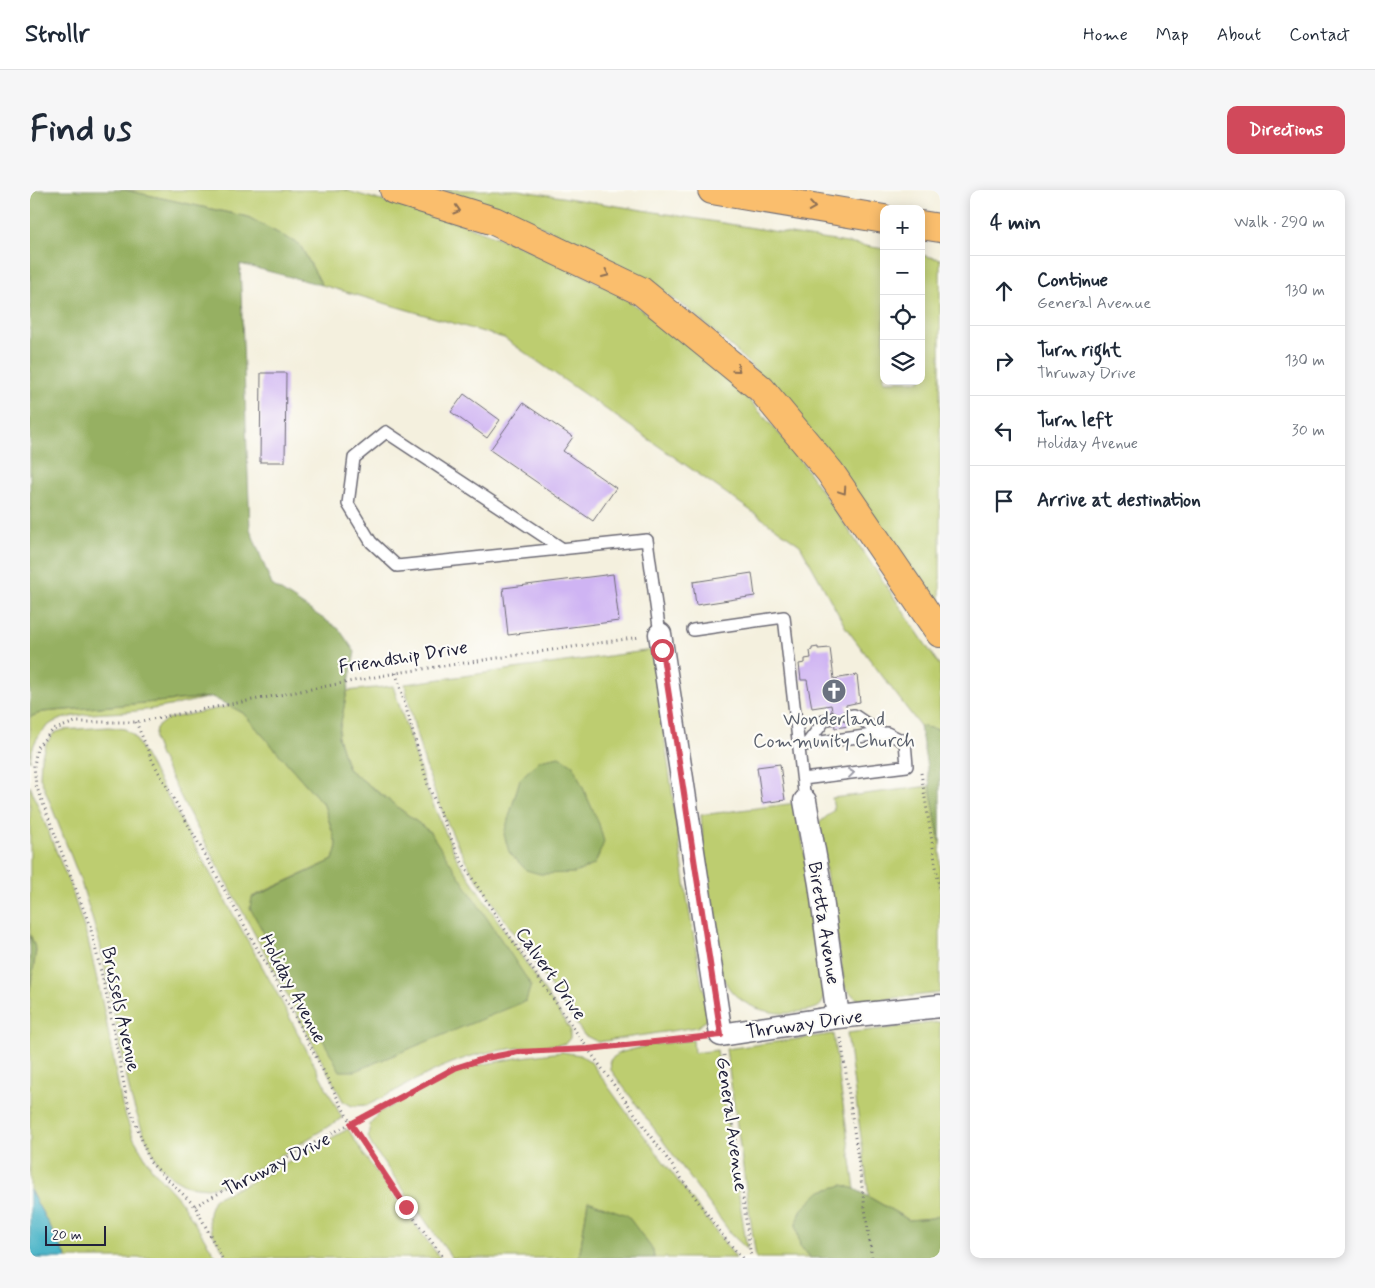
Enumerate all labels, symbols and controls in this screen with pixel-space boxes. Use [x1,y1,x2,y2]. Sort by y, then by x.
text: Strollr [25,19,89,50]
text: Home [1083,23,1128,47]
text: Map [1156,23,1189,47]
text: About [1217,23,1261,47]
text: Contact [1289,23,1350,47]
button: Directions [1227,106,1345,154]
text: Find us [30,107,132,153]
one-way arrow [807,201,816,211]
one-way arrow [452,204,461,214]
map controls [880,205,925,385]
button: + [880,205,925,250]
text: 4 min [990,209,1041,237]
text: Walk · 290 m [1234,212,1325,233]
button: − [880,250,925,295]
one-way arrow [601,268,610,279]
text: Continue [1037,268,1108,293]
icon: ahead [990,277,1018,305]
text: 130 m [1284,280,1325,301]
text: General Avenue [1037,293,1151,314]
button: locate [880,295,925,340]
text: Turn right [1037,338,1121,363]
button: layers [880,340,925,385]
icon: right [990,347,1018,375]
text: 130 m [1284,350,1325,371]
text: Thruway Drive [1037,363,1136,384]
one-way arrow [731,364,740,373]
text: Turn left [1037,408,1113,433]
icon: left [990,417,1018,445]
text: 30 m [1292,420,1325,441]
text: Holiday Avenue [1037,433,1138,454]
one-way arrow [837,485,846,495]
icon: arrive [990,487,1018,515]
text: Arrive at destination [1037,488,1201,513]
street label: Friendship Drive [337,635,470,680]
route start [651,639,674,662]
church icon: Wonderland Community Church [821,678,847,704]
place label: Wonderland Community Church [753,707,915,754]
one-way arrow [847,768,855,779]
street label: Biretta Avenue [801,860,846,986]
street label: Calvert Drive [510,922,592,1025]
street label: Holiday Avenue [253,930,332,1048]
street label: Brussels Avenue [95,945,146,1074]
street label: Thruway Drive [744,1004,864,1045]
street label: General Avenue [710,1055,753,1193]
street label: Thruway Drive [219,1127,335,1202]
route end [395,1196,418,1219]
scale bar [45,1223,106,1246]
text: 20 m [52,1226,82,1244]

